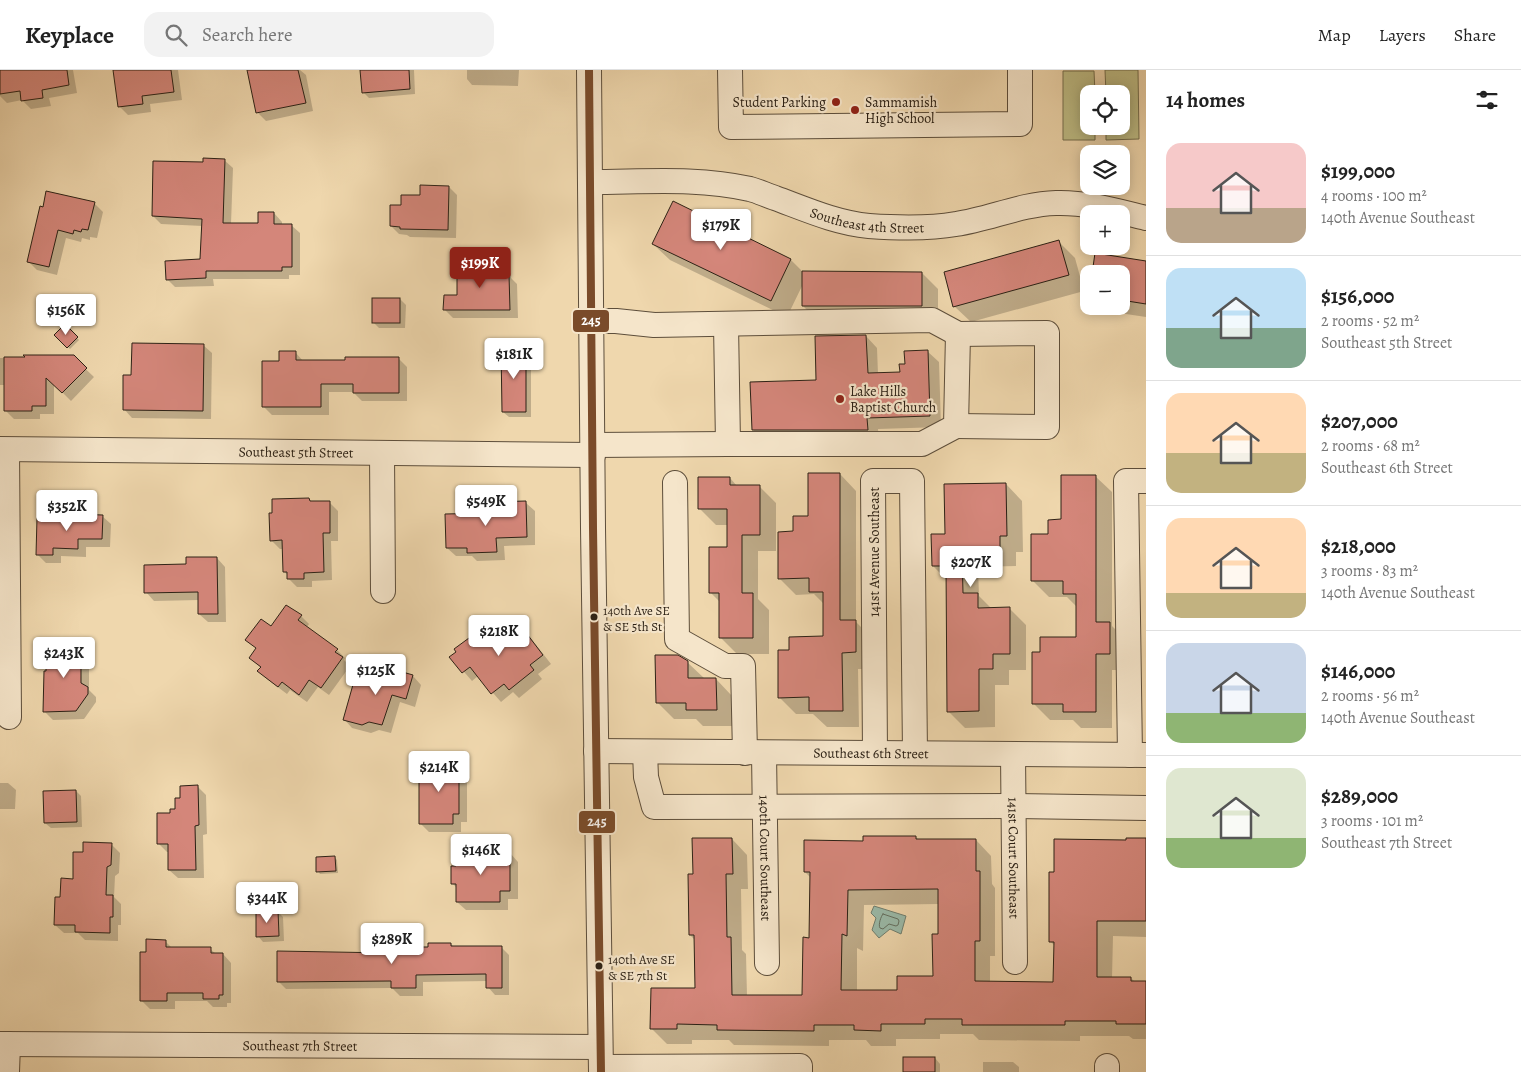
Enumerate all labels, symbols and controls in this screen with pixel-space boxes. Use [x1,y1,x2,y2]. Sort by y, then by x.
search box [144,12,494,57]
text: Keyplace [25,19,114,51]
icon: search [162,21,190,49]
text: Search here [202,22,292,48]
text: Map [1318,23,1351,47]
text: Layers [1379,23,1426,47]
text: Share [1454,23,1496,47]
map controls [1080,85,1130,315]
button: locate [1080,85,1130,135]
text: 14 homes [1166,86,1245,114]
icon: filters [1473,86,1501,114]
place label: Student Parking [733,93,826,112]
place label: Sammamish High School [865,93,938,128]
marker: Student Parking [830,96,842,108]
marker: Sammamish High School [849,104,861,116]
button: layers [1080,145,1130,195]
text: $199,000 [1321,157,1395,185]
icon: home [1206,163,1266,223]
text: 4 rooms · 100 m² [1321,185,1427,207]
street label: Southeast 4th Street [807,202,925,237]
button: + [1080,205,1130,255]
text: 140th Avenue Southeast [1321,207,1475,229]
pin: $179K [686,208,756,251]
text: $179K [702,214,740,236]
pin: $199K [445,246,515,289]
text: $199K [461,252,499,274]
button: − [1080,265,1130,315]
text: $156,000 [1321,282,1394,310]
icon: home [1206,288,1266,348]
pin: $156K [31,294,101,336]
text: $156K [47,299,85,321]
line badge: 245 [572,309,610,333]
text: 2 rooms · 52 m² [1321,310,1419,332]
text: 245 [581,311,601,330]
text: Southeast 5th Street [1321,332,1452,354]
pin: $181K [479,338,549,380]
text: $181K [495,343,533,365]
place label: Lake Hills Baptist Church [850,382,937,417]
marker: Lake Hills Baptist Church [834,393,846,405]
text: $207,000 [1321,407,1398,435]
icon: home [1206,413,1266,473]
text: 2 rooms · 68 m² [1321,435,1420,457]
street label: Southeast 5th Street [238,442,354,462]
text: Southeast 6th Street [1321,457,1453,479]
pin: $549K [451,484,521,527]
street label: 141st Avenue Southeast [865,487,884,617]
pin: $352K [32,490,102,532]
text: $549K [466,490,506,512]
text: $352K [47,495,87,517]
text: $218,000 [1321,532,1396,560]
icon: home [1206,538,1266,598]
pin: $207K [936,546,1006,588]
text: $207K [951,551,991,573]
text: 3 rooms · 83 m² [1321,560,1418,582]
text: 140th Avenue Southeast [1321,582,1475,604]
place label: 140th Ave SE & SE 5th St [603,602,670,635]
marker: 140th Ave SE & SE 5th St [589,612,599,622]
pin: $218K [464,614,534,657]
text: $218K [479,620,519,642]
pin: $243K [29,636,99,679]
text: $243K [44,642,84,664]
pin: $125K [341,654,411,696]
text: $146,000 [1321,657,1395,685]
text: $125K [357,659,395,681]
icon: home [1206,663,1266,723]
text: 2 rooms · 56 m² [1321,685,1419,707]
text: 140th Avenue Southeast [1321,707,1475,729]
street label: Southeast 6th Street [813,743,929,763]
pin: $214K [404,750,474,793]
text: $214K [420,756,458,778]
text: $289,000 [1321,782,1398,810]
icon: home [1206,788,1266,848]
street label: 140th Court Southeast [755,795,776,922]
street label: 141st Court Southeast [1004,797,1024,919]
line badge: 245 [578,810,616,834]
text: 3 rooms · 101 m² [1321,810,1423,832]
text: 245 [587,812,607,831]
text: Southeast 7th Street [1321,832,1452,854]
pin: $146K [446,834,516,876]
text: $146K [462,839,500,861]
pin: $344K [232,882,302,924]
text: $344K [247,887,287,909]
pin: $289K [357,922,427,965]
text: $289K [372,928,412,950]
place label: 140th Ave SE & SE 7th St [608,951,675,984]
marker: 140th Ave SE & SE 7th St [594,961,604,971]
street label: Southeast 7th Street [242,1036,358,1055]

